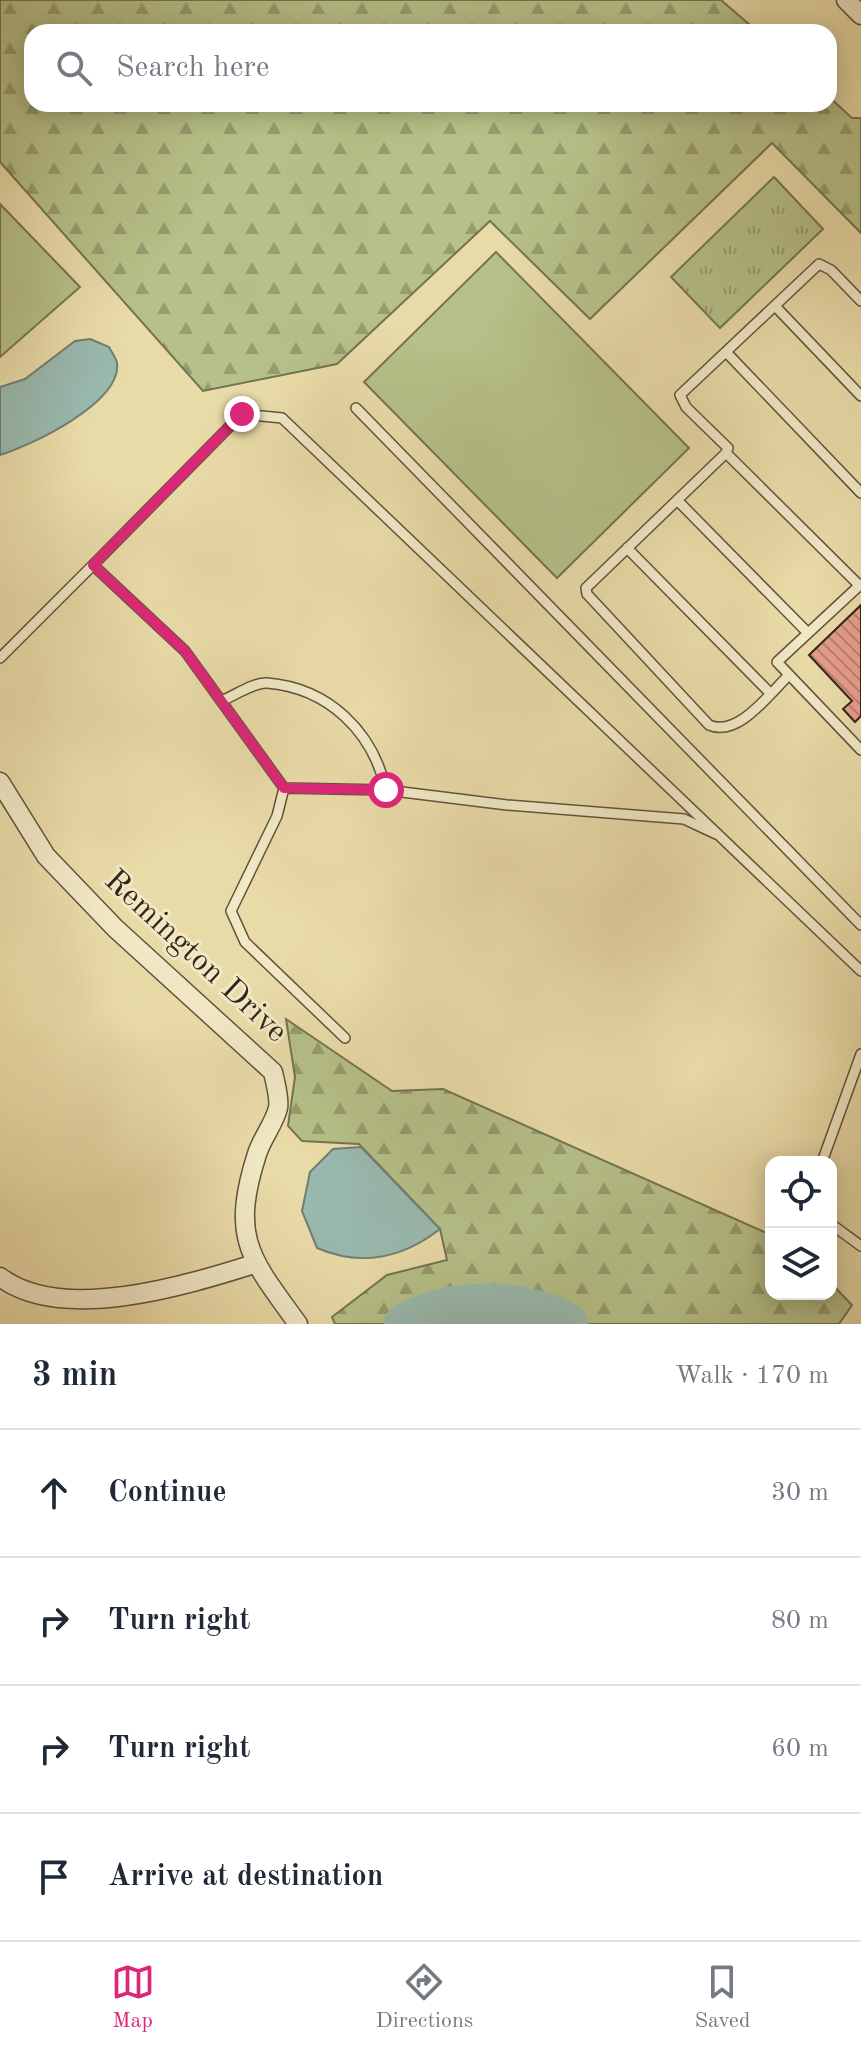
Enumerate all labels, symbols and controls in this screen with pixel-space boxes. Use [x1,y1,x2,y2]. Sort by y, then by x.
search box [24,24,837,112]
icon: search [52,46,96,90]
text: Search here [116,53,270,83]
route end [224,396,260,432]
route start [368,772,404,808]
street label: Remington Drive [98,865,292,1049]
map controls [765,1156,837,1300]
button: locate [765,1156,837,1228]
button: layers [765,1228,837,1300]
text: 3 min [32,1359,117,1393]
text: Walk · 170 m [675,1363,829,1389]
icon: ahead [32,1471,76,1515]
text: Continue [108,1478,227,1508]
text: 30 m [771,1480,829,1506]
icon: right [32,1599,76,1643]
text: Turn right [108,1606,250,1636]
text: 80 m [771,1608,829,1634]
icon: right [32,1727,76,1771]
text: Turn right [108,1734,250,1764]
text: 60 m [771,1736,829,1762]
icon: arrive [32,1855,76,1899]
text: Arrive at destination [108,1862,383,1892]
tab: Map [111,1960,155,2035]
tab: Directions [376,1960,473,2035]
tab: Saved [694,1960,750,2035]

